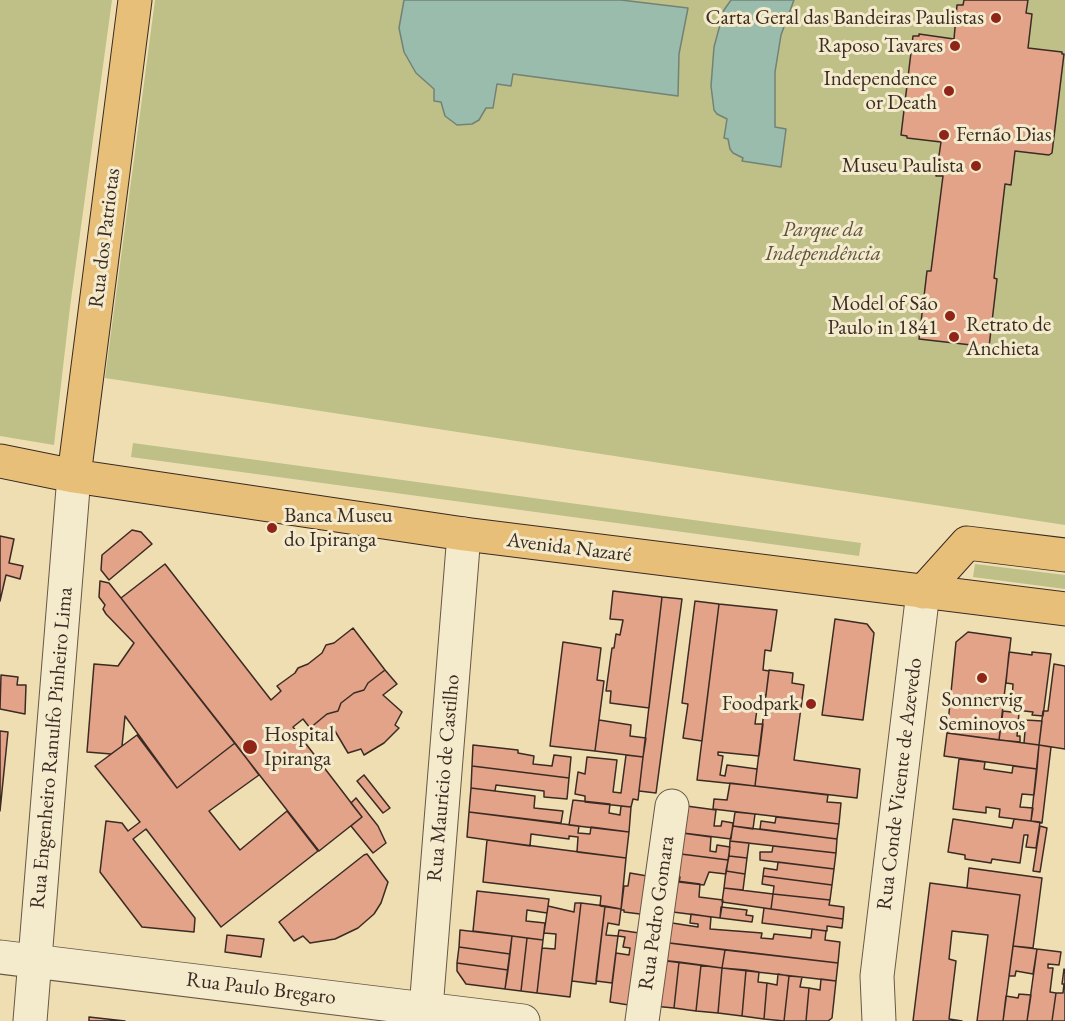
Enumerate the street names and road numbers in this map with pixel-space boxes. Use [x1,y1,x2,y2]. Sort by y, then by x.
street label: Rua dos Patriotas [84,167,126,309]
street label: Avenida Nazaré [505,528,633,568]
street label: Rua Engenheiro Ranulfo Pinheiro Lima [25,586,79,910]
street label: Rua Conde Vicente de Azevedo [872,656,928,912]
street label: Rua Mauricio de Castilho [422,673,466,883]
street label: Rua Pedro Gomara [634,834,680,992]
street label: Rua Paulo Bregaro [185,967,337,1011]

